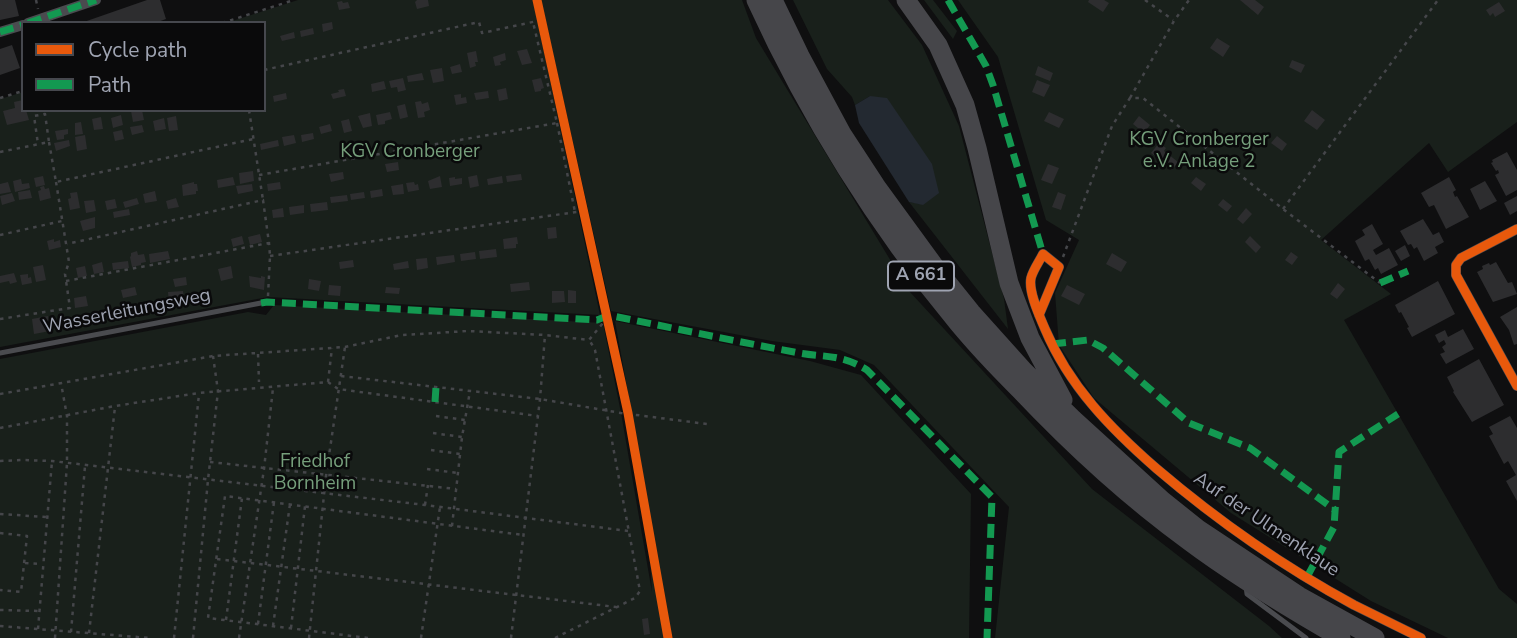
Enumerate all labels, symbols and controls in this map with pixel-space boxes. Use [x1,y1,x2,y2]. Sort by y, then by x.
legend [21,21,266,112]
text: Cycle path [88,36,187,64]
text: Path [88,71,131,99]
park label: KGV Cronberger e.V. Anlage 2 [1129,129,1269,173]
park label: KGV Cronberger [340,141,480,163]
road number: A 661 [888,262,954,290]
street label: Wasserleitungsweg [41,285,213,339]
park label: Friedhof Bornheim [274,451,356,495]
street label: Auf der Ulmenklaue [1189,468,1343,582]

